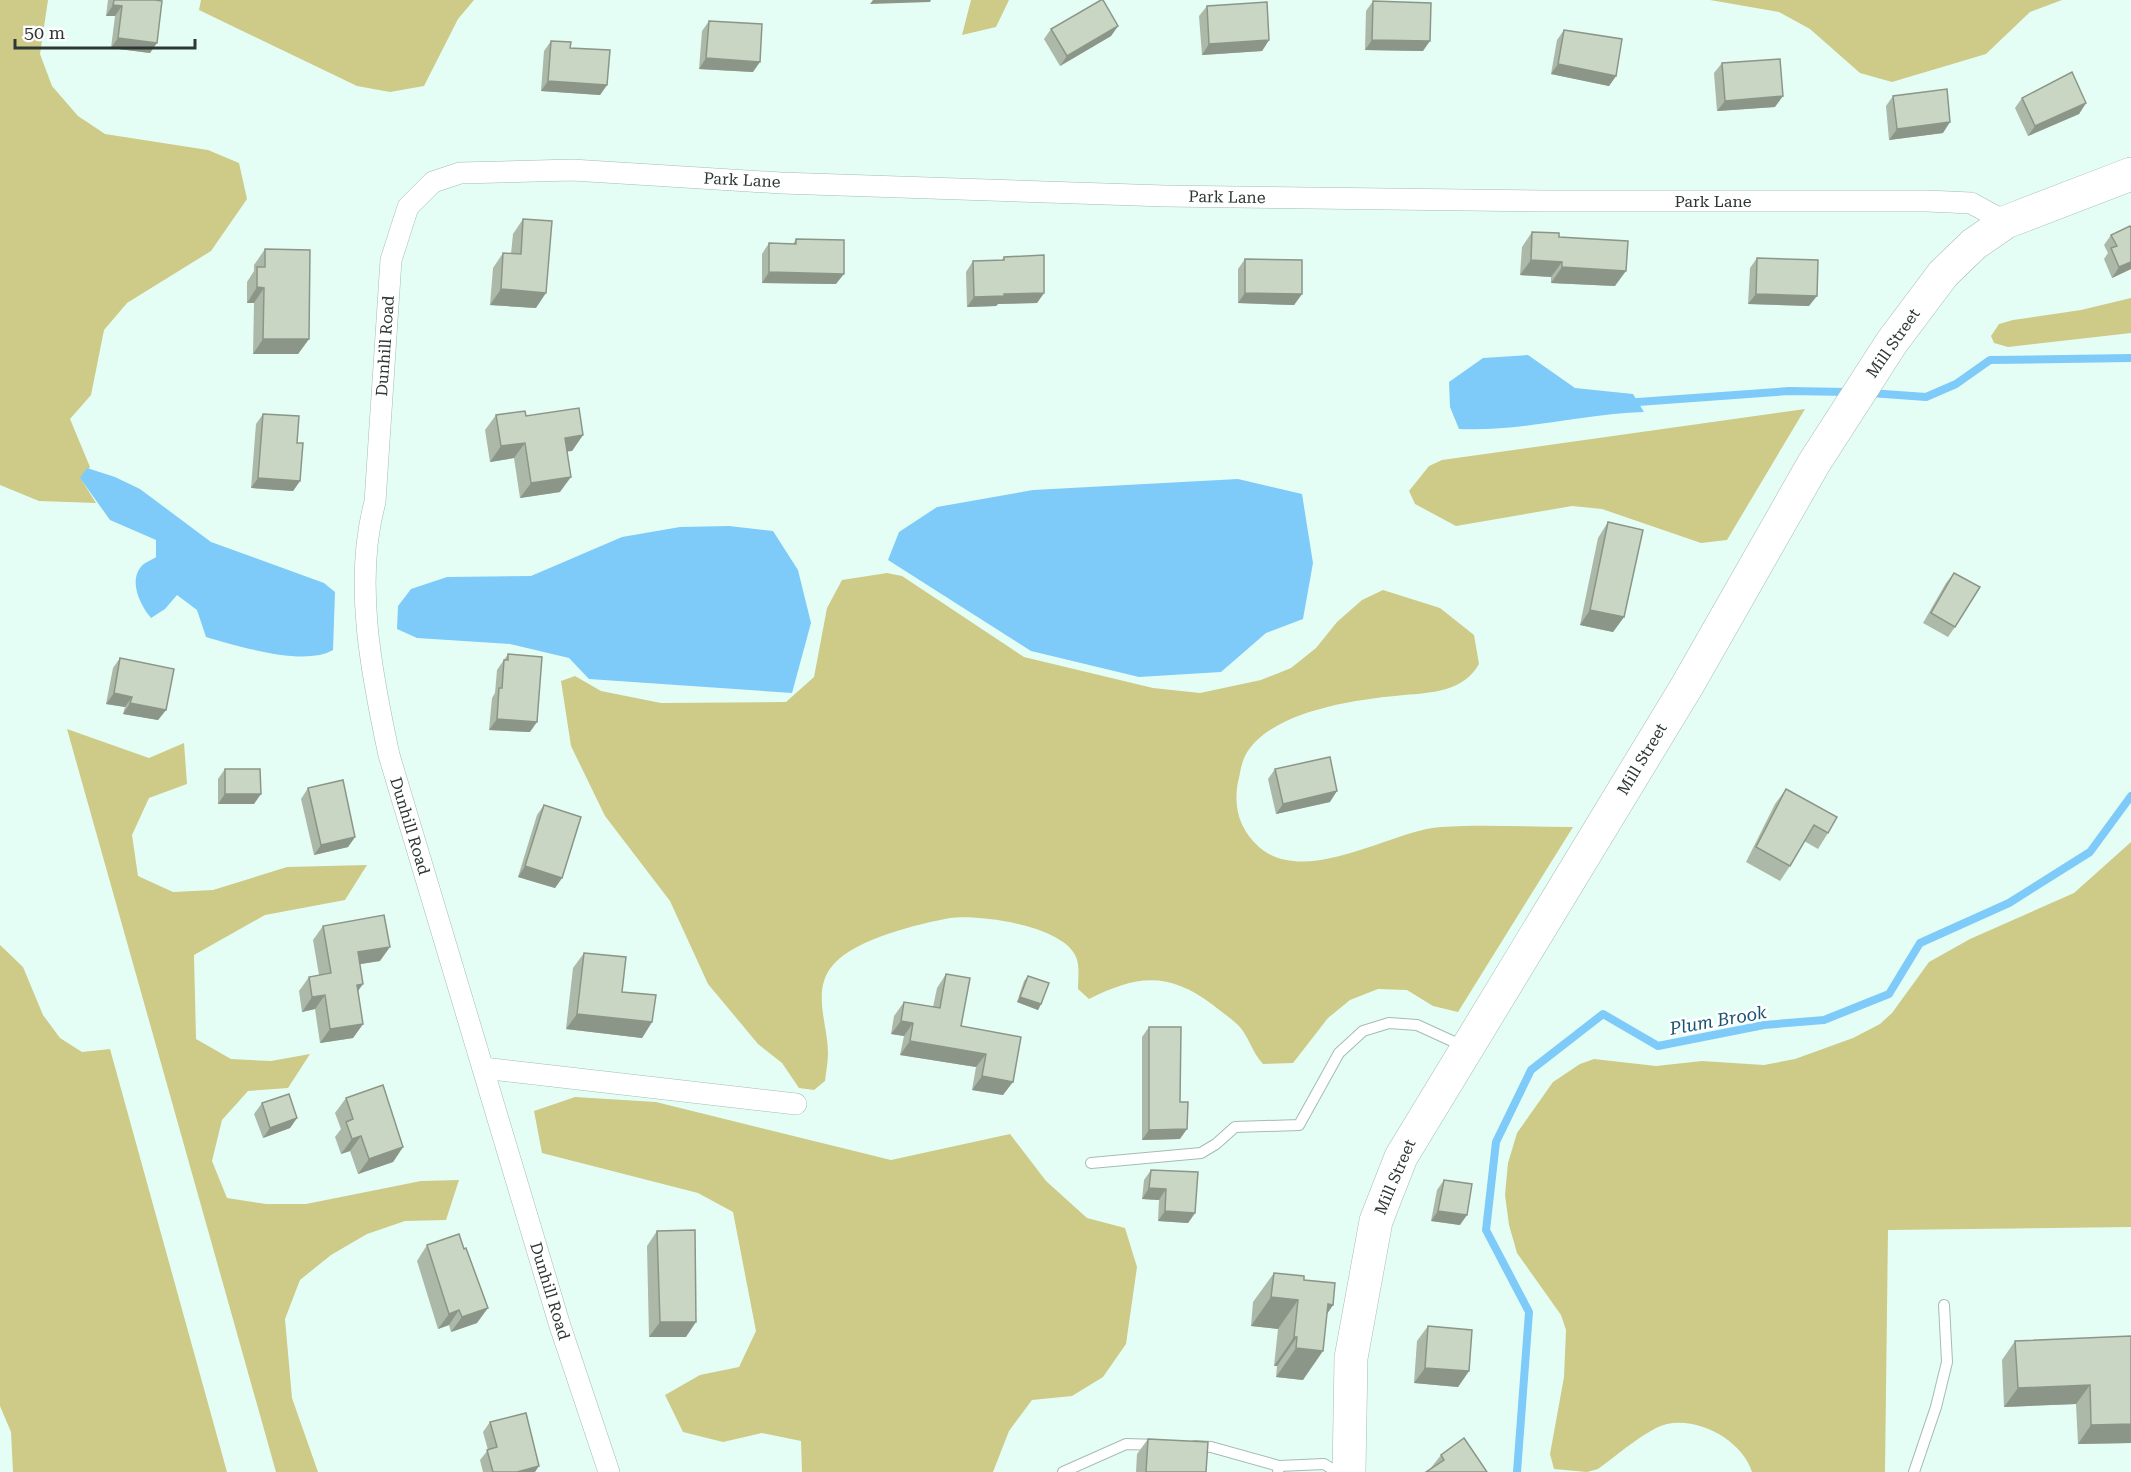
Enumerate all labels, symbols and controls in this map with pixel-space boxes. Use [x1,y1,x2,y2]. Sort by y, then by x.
scale bar [15,12,195,50]
text: 50 m [24,22,65,43]
street label: Park Lane [703,168,781,192]
street label: Park Lane [1188,187,1266,207]
street label: Park Lane [1674,192,1752,211]
street label: Dunhill Road [372,295,398,397]
street label: Mill Street [1862,305,1924,381]
street label: Mill Street [1613,720,1671,798]
street label: Dunhill Road [386,775,434,877]
water label: Plum Brook [1667,1001,1768,1039]
street label: Mill Street [1371,1136,1419,1218]
street label: Dunhill Road [526,1240,574,1342]

